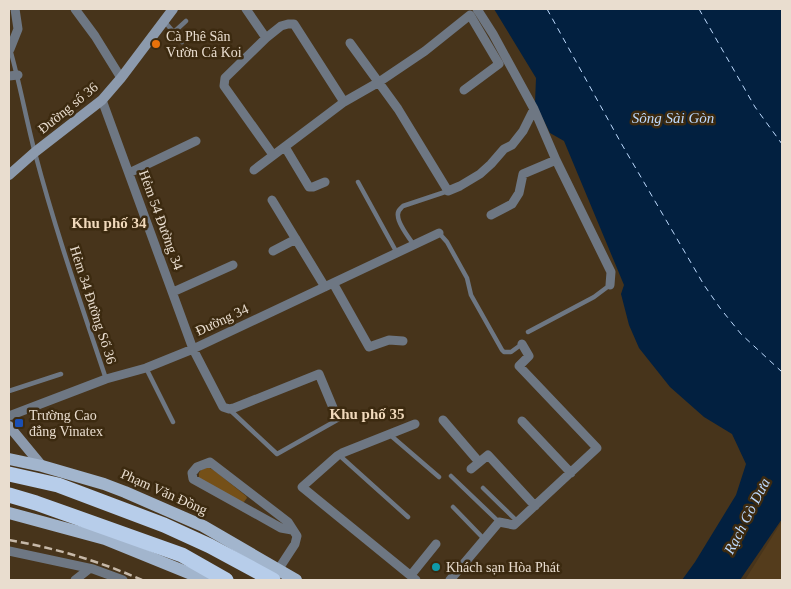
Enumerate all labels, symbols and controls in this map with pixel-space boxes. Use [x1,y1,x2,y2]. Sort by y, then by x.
place label: Cà Phê Sân Vườn Cá Koi [166,29,242,60]
marker: Cà Phê Sân Vườn Cá Koi [150,38,162,50]
street label: Đường số 36 [35,79,101,137]
water label: Sông Sài Gòn [632,110,714,126]
street label: Hẻm 54 Đường 34 [136,168,186,272]
district label: Khu phố 34 [71,215,147,231]
street label: Hẻm 34 Đường Số 36 [67,244,119,366]
street label: Đường 34 [193,301,251,339]
district label: Khu phố 35 [329,406,405,422]
place label: Trường Cao đẳng Vinatex [29,408,103,439]
marker: Trường Cao đẳng Vinatex [13,417,25,429]
street label: Phạm Văn Đồng [118,466,210,518]
water label: Rạch Gò Dưa [721,475,773,558]
place label: Khách sạn Hòa Phát [446,560,560,575]
marker: Khách sạn Hòa Phát [430,561,442,573]

